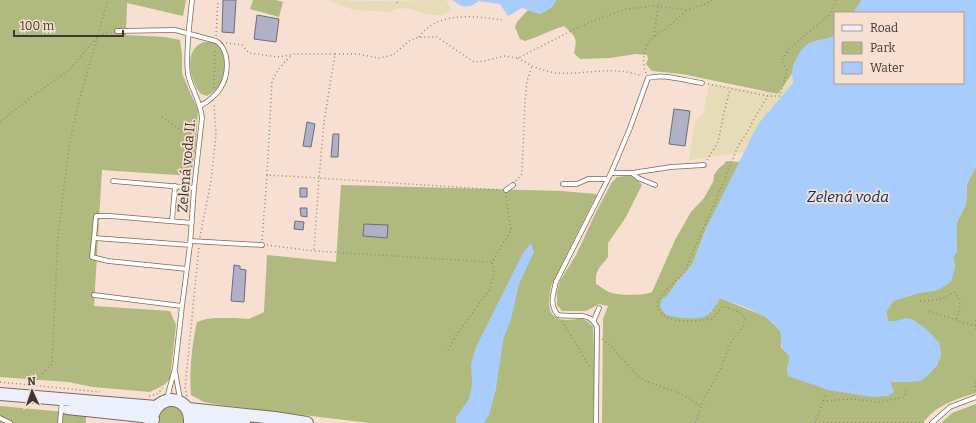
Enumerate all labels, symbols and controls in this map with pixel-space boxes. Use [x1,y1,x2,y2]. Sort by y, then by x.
scale bar [14,12,123,38]
legend [834,12,964,84]
text: 100 m [20,19,55,33]
text: Road [870,21,898,35]
text: Park [870,41,896,55]
text: Water [870,61,905,75]
street label: Zelená voda II. [174,119,199,213]
water label: Zelená voda [807,188,889,206]
north arrow [12,371,52,411]
text: N [27,375,37,388]

